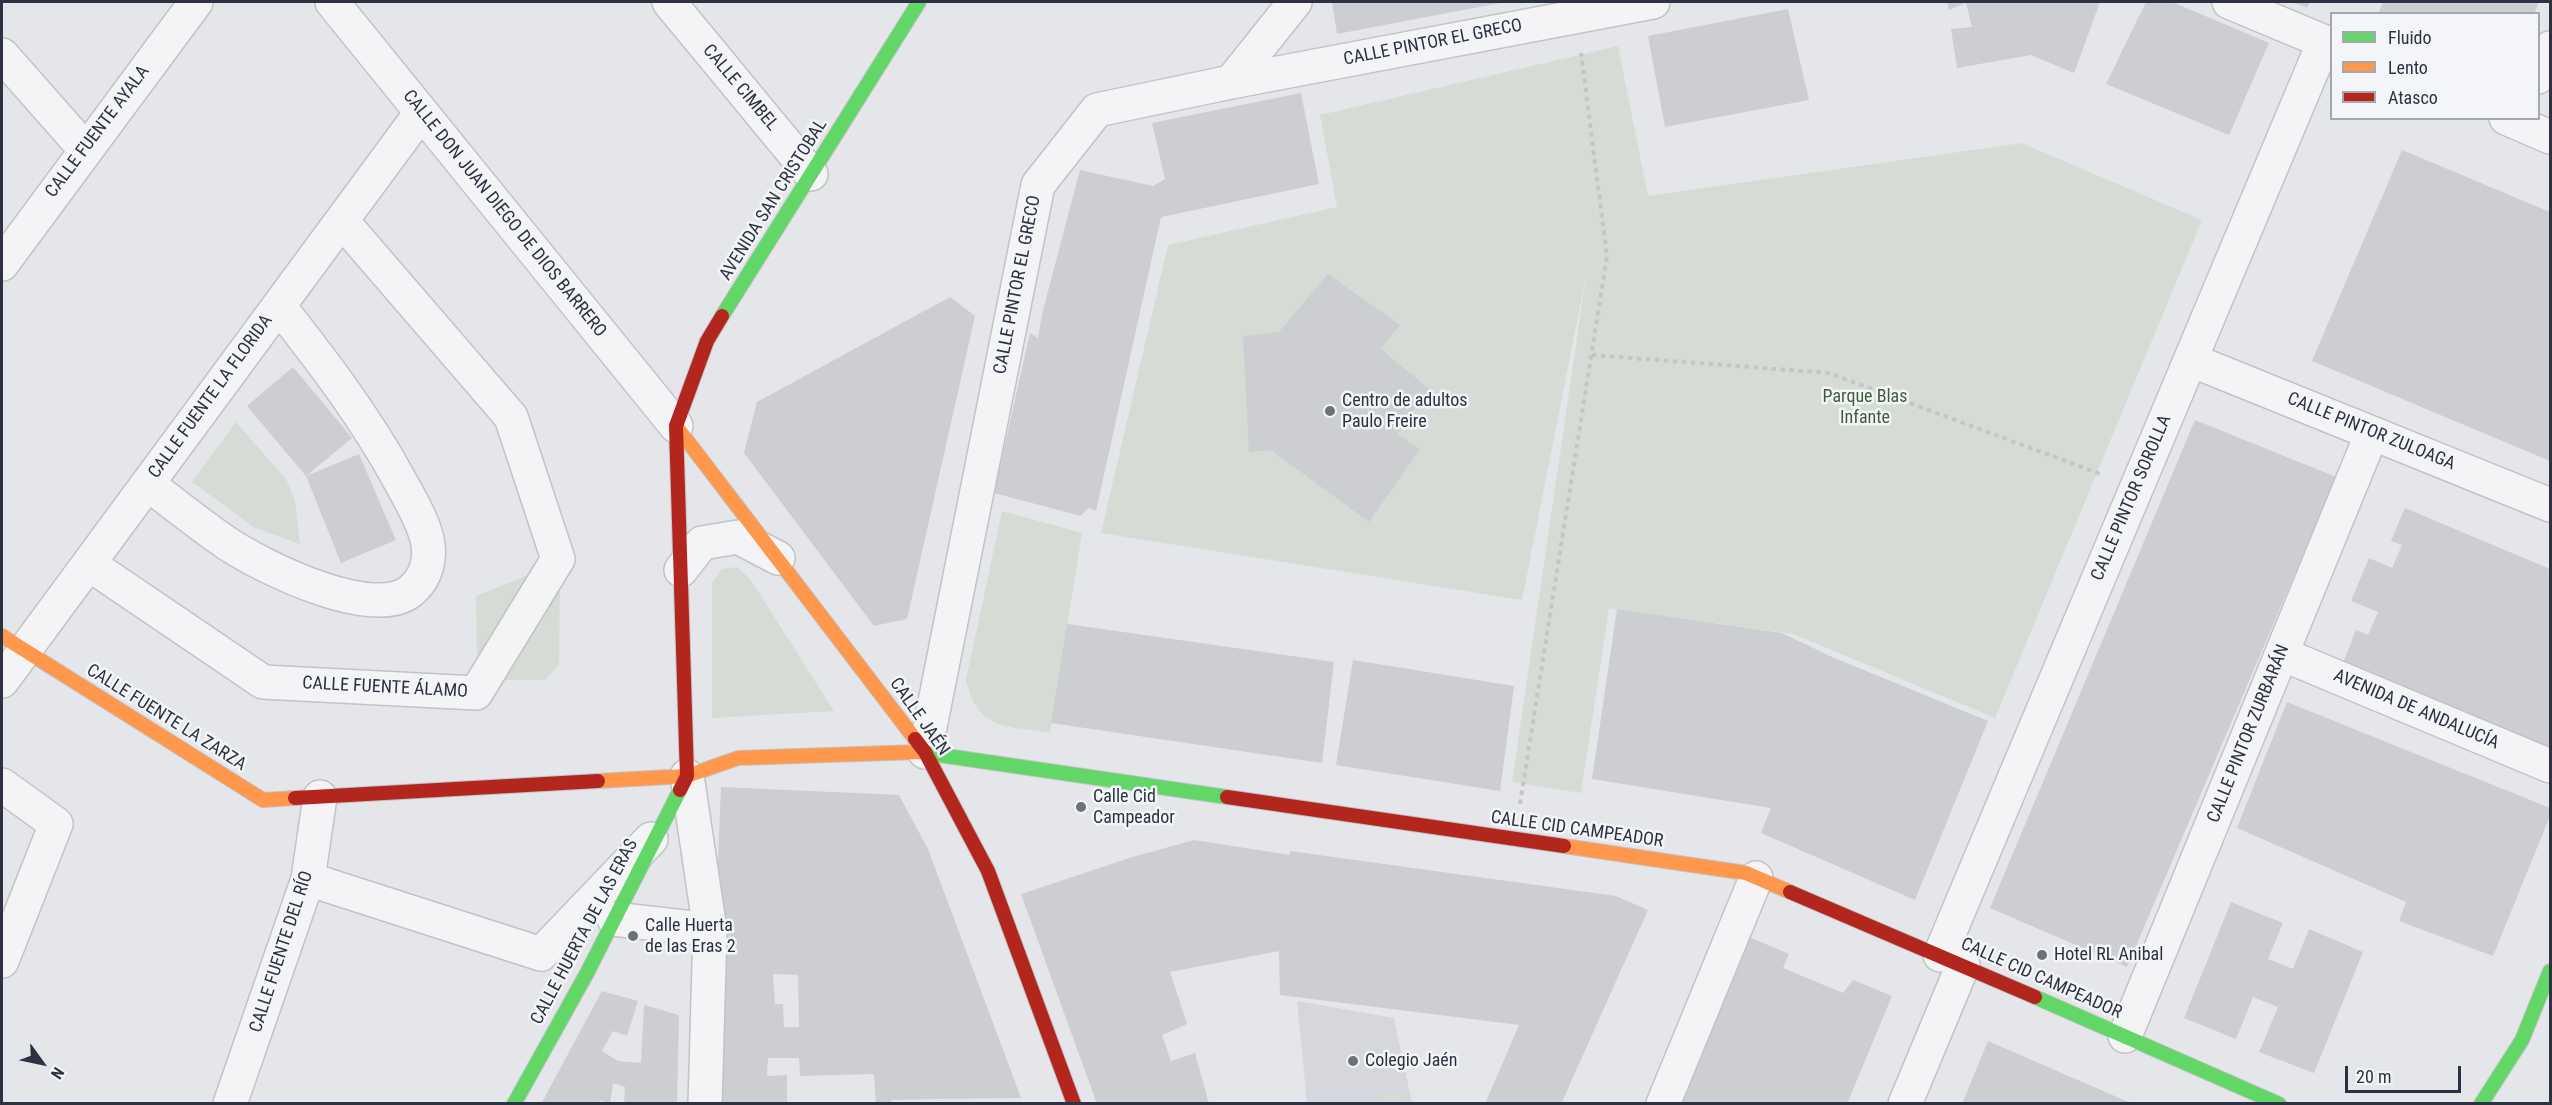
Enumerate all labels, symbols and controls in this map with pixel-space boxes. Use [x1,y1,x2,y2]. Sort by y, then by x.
legend [2330,12,2540,120]
street label: CALLE PINTOR EL GRECO [1342,15,1524,71]
text: Fluido [2388,27,2432,48]
street label: CALLE CIMBEL [698,40,782,136]
text: Lento [2388,57,2428,78]
street label: CALLE FUENTE AYALA [41,62,155,202]
street label: CALLE DON JUAN DIEGO DE DIOS BARRERO [397,86,611,342]
text: Atasco [2388,87,2438,108]
street label: AVENIDA SAN CRISTOBAL [716,115,832,285]
street label: CALLE PINTOR EL GRECO [990,194,1046,376]
street label: CALLE FUENTE LA FLORIDA [144,311,278,483]
park label: Parque Blas Infante [1823,386,1907,428]
street label: CALLE PINTOR ZULOAGA [2284,388,2458,476]
place label: Centro de adultos Paulo Freire [1342,390,1467,432]
marker: Centro de adultos Paulo Freire [1323,404,1337,418]
street label: CALLE PINTOR SOROLLA [2087,412,2177,584]
street label: CALLE PINTOR ZURBARÁN [2203,642,2295,826]
street label: CALLE FUENTE LA ZARZA [82,660,250,776]
street label: AVENIDA DE ANDALUCÍA [2330,665,2502,755]
street label: CALLE FUENTE ÁLAMO [302,673,468,703]
street label: CALLE JAÉN [884,674,954,760]
place label: Calle Cid Campeador [1093,786,1175,828]
marker: Calle Cid Campeador [1074,800,1088,814]
street label: CALLE CID CAMPEADOR [1489,807,1665,853]
street label: CALLE HUERTA DE LAS ERAS [527,835,643,1029]
street label: CALLE FUENTE DEL RÍO [246,868,318,1036]
place label: Calle Huerta de las Eras 2 [645,915,736,958]
marker: Calle Huerta de las Eras 2 [626,929,640,943]
street label: CALLE CID CAMPEADOR [1957,934,2125,1024]
place label: Hotel RL Anibal [2054,944,2163,966]
marker: Hotel RL Anibal [2035,948,2049,962]
north arrow [12,1033,72,1093]
place label: Colegio Jaén [1365,1050,1457,1072]
marker: Colegio Jaén [1346,1054,1360,1068]
scale bar [2348,1054,2464,1092]
text: N [47,1064,68,1082]
text: 20 m [2356,1066,2391,1087]

